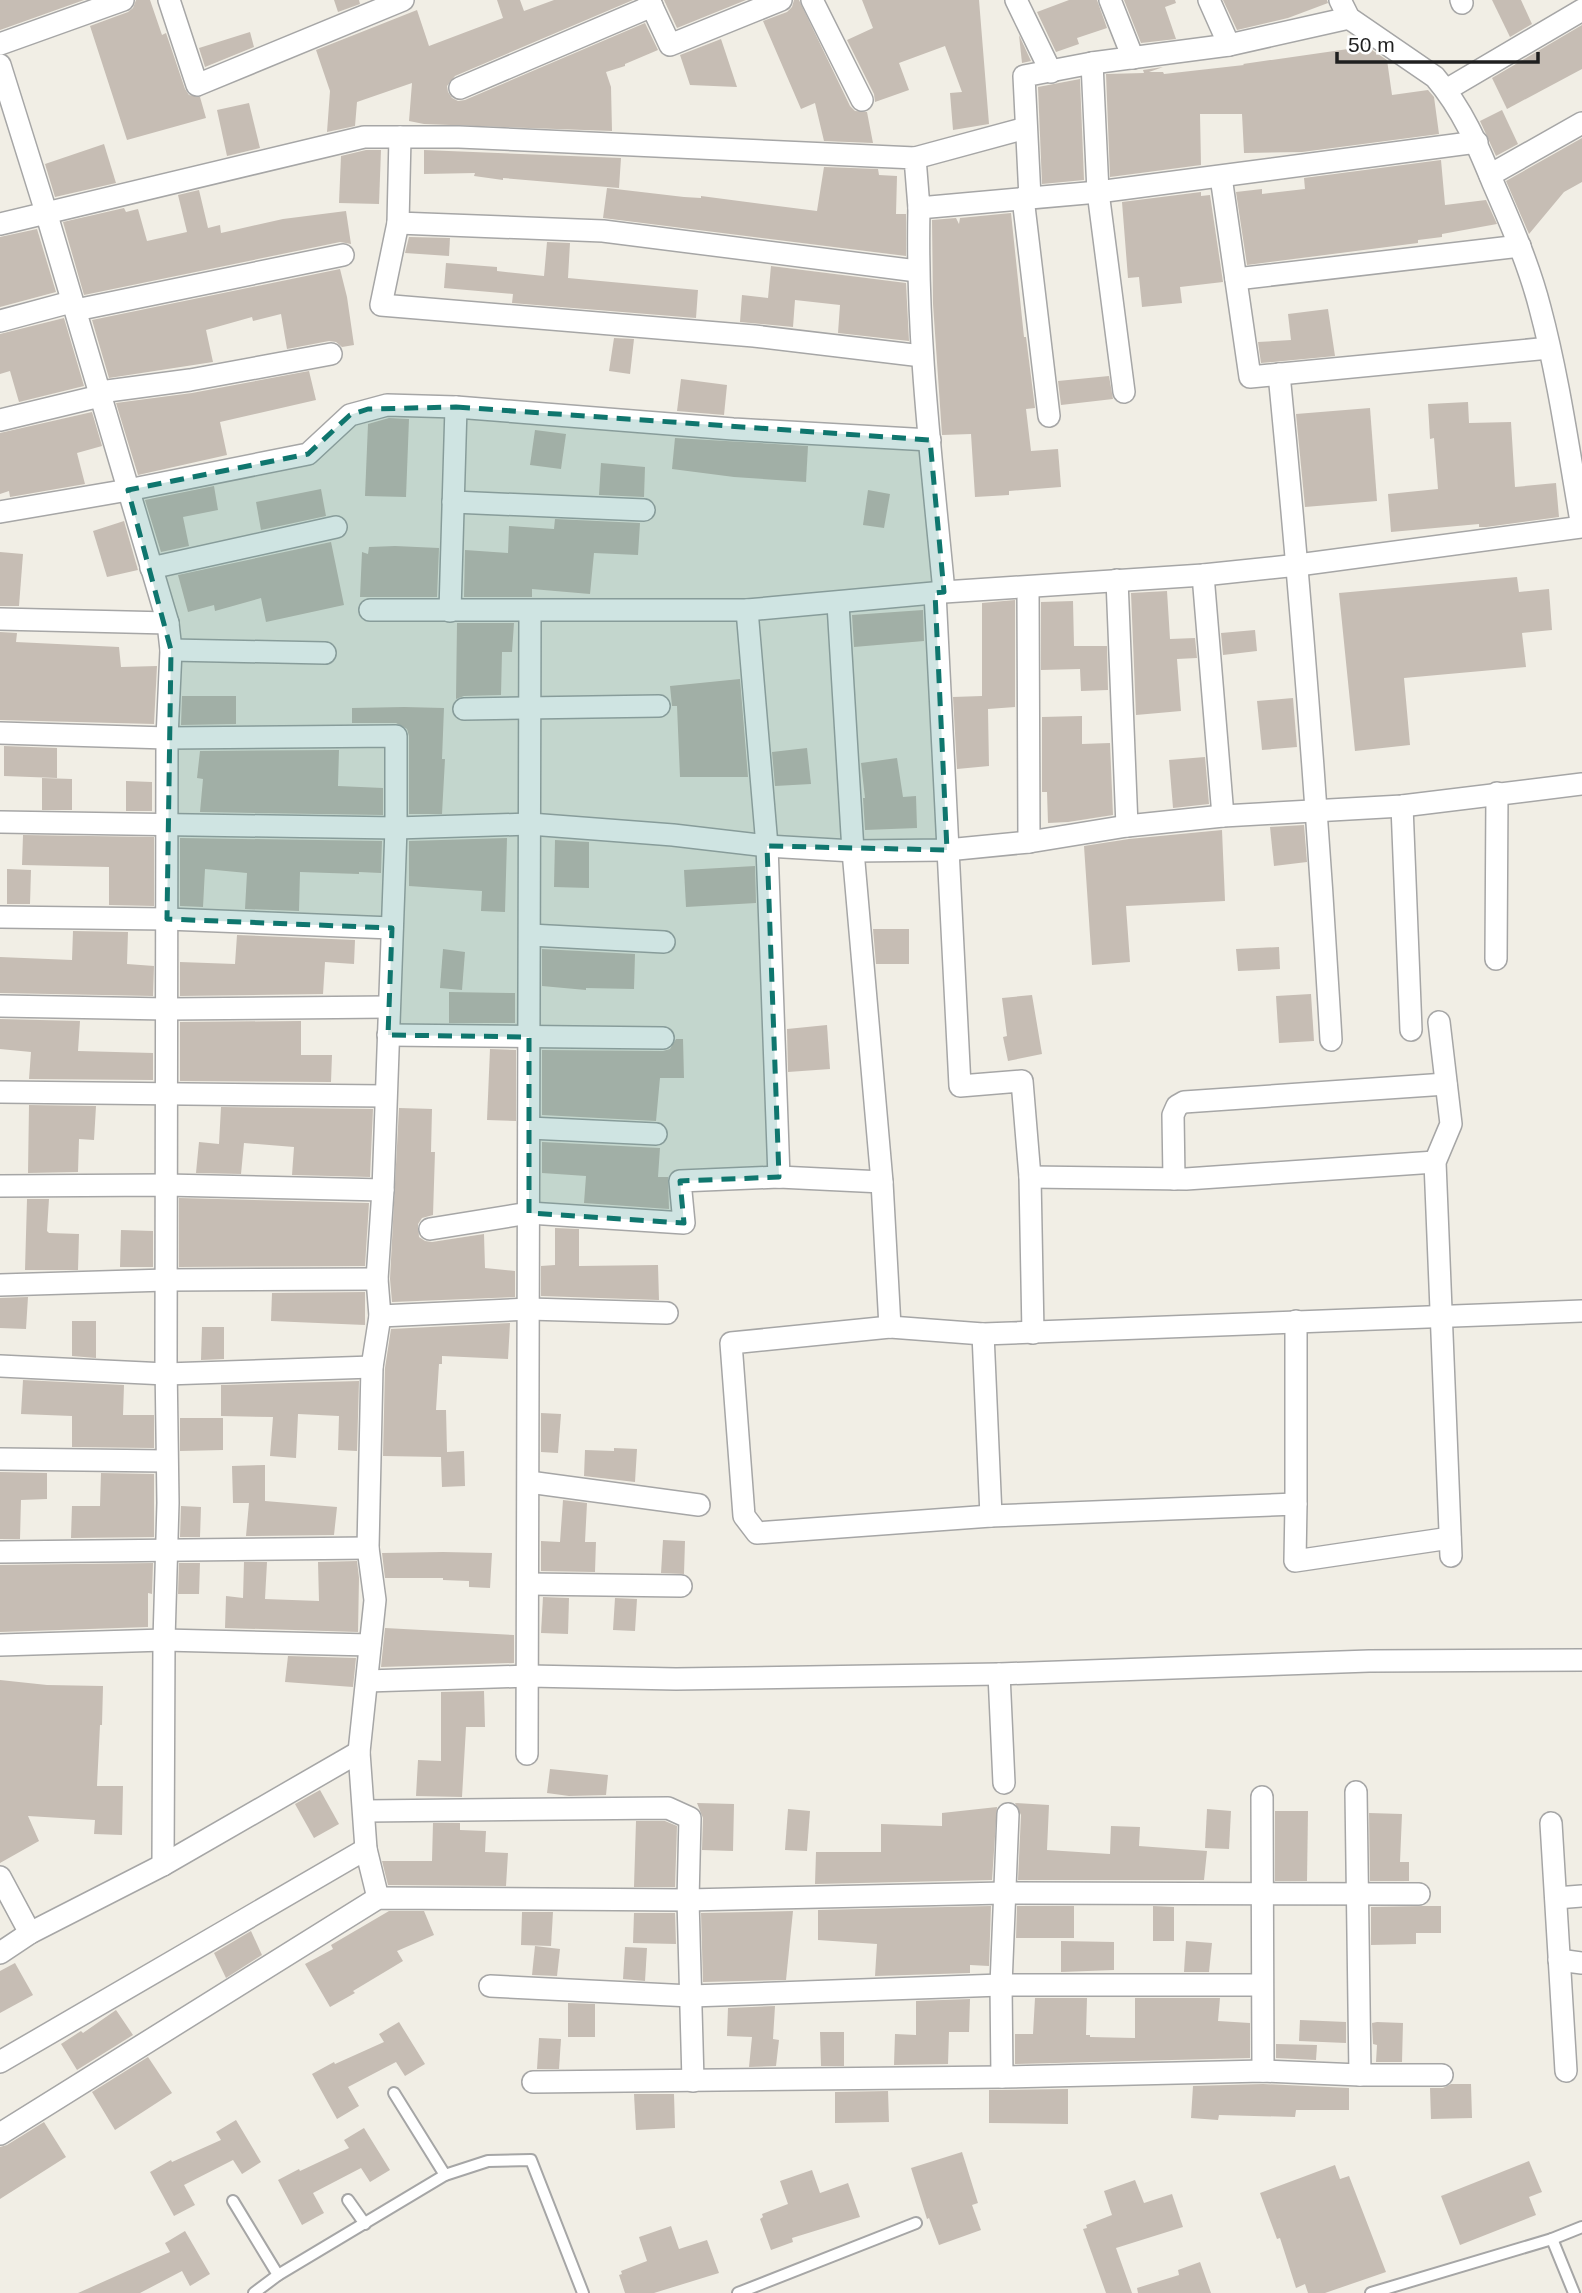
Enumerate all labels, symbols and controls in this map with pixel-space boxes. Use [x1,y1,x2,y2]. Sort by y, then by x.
scale bar [1337,21,1538,65]
text: 50 m [1348,33,1395,56]

